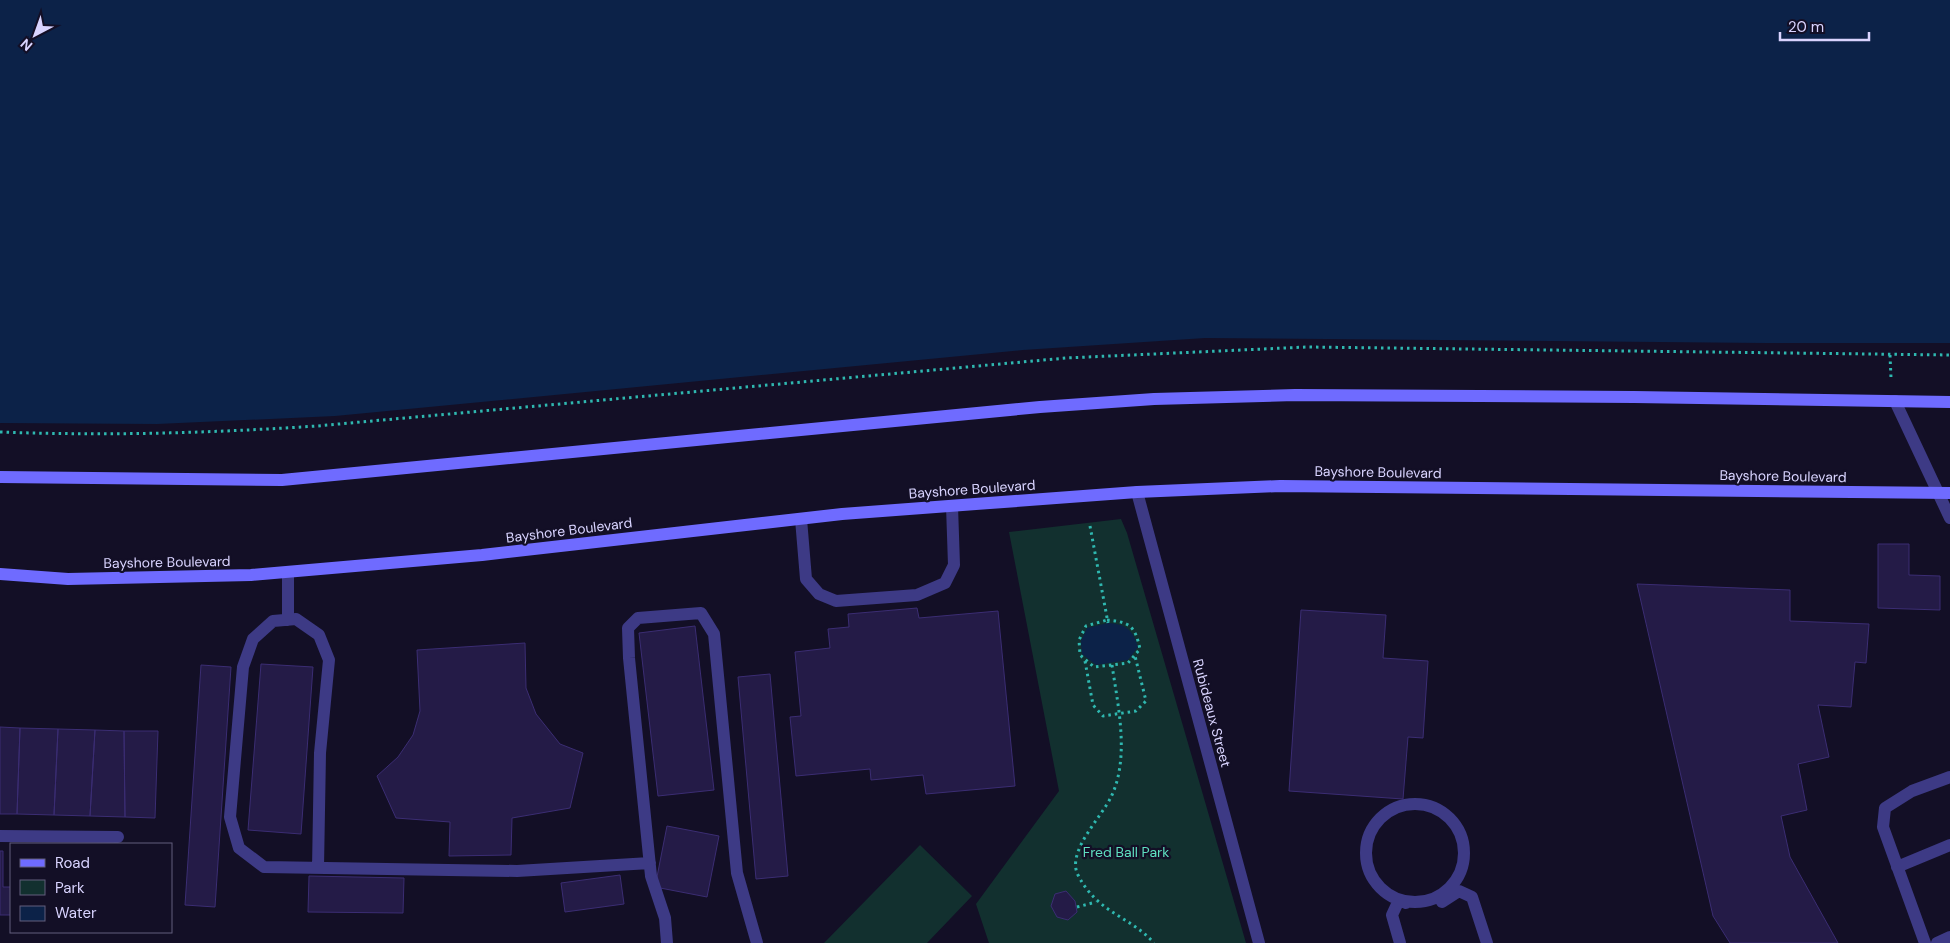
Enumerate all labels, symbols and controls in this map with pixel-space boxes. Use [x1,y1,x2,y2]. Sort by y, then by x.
north arrow [10,10,60,60]
scale bar [1780,10,1869,42]
text: 20 m [1788,17,1824,37]
text: N [17,35,36,55]
street label: Bayshore Boulevard [1314,462,1442,482]
street label: Bayshore Boulevard [1719,466,1847,486]
street label: Bayshore Boulevard [908,476,1036,502]
street label: Bayshore Boulevard [505,513,633,547]
street label: Bayshore Boulevard [103,552,231,572]
street label: Rubideaux Street [1189,657,1235,769]
legend [10,843,172,933]
park label: Fred Ball Park [1083,843,1169,861]
text: Road [55,853,90,873]
text: Park [55,878,85,898]
text: Water [55,903,97,923]

